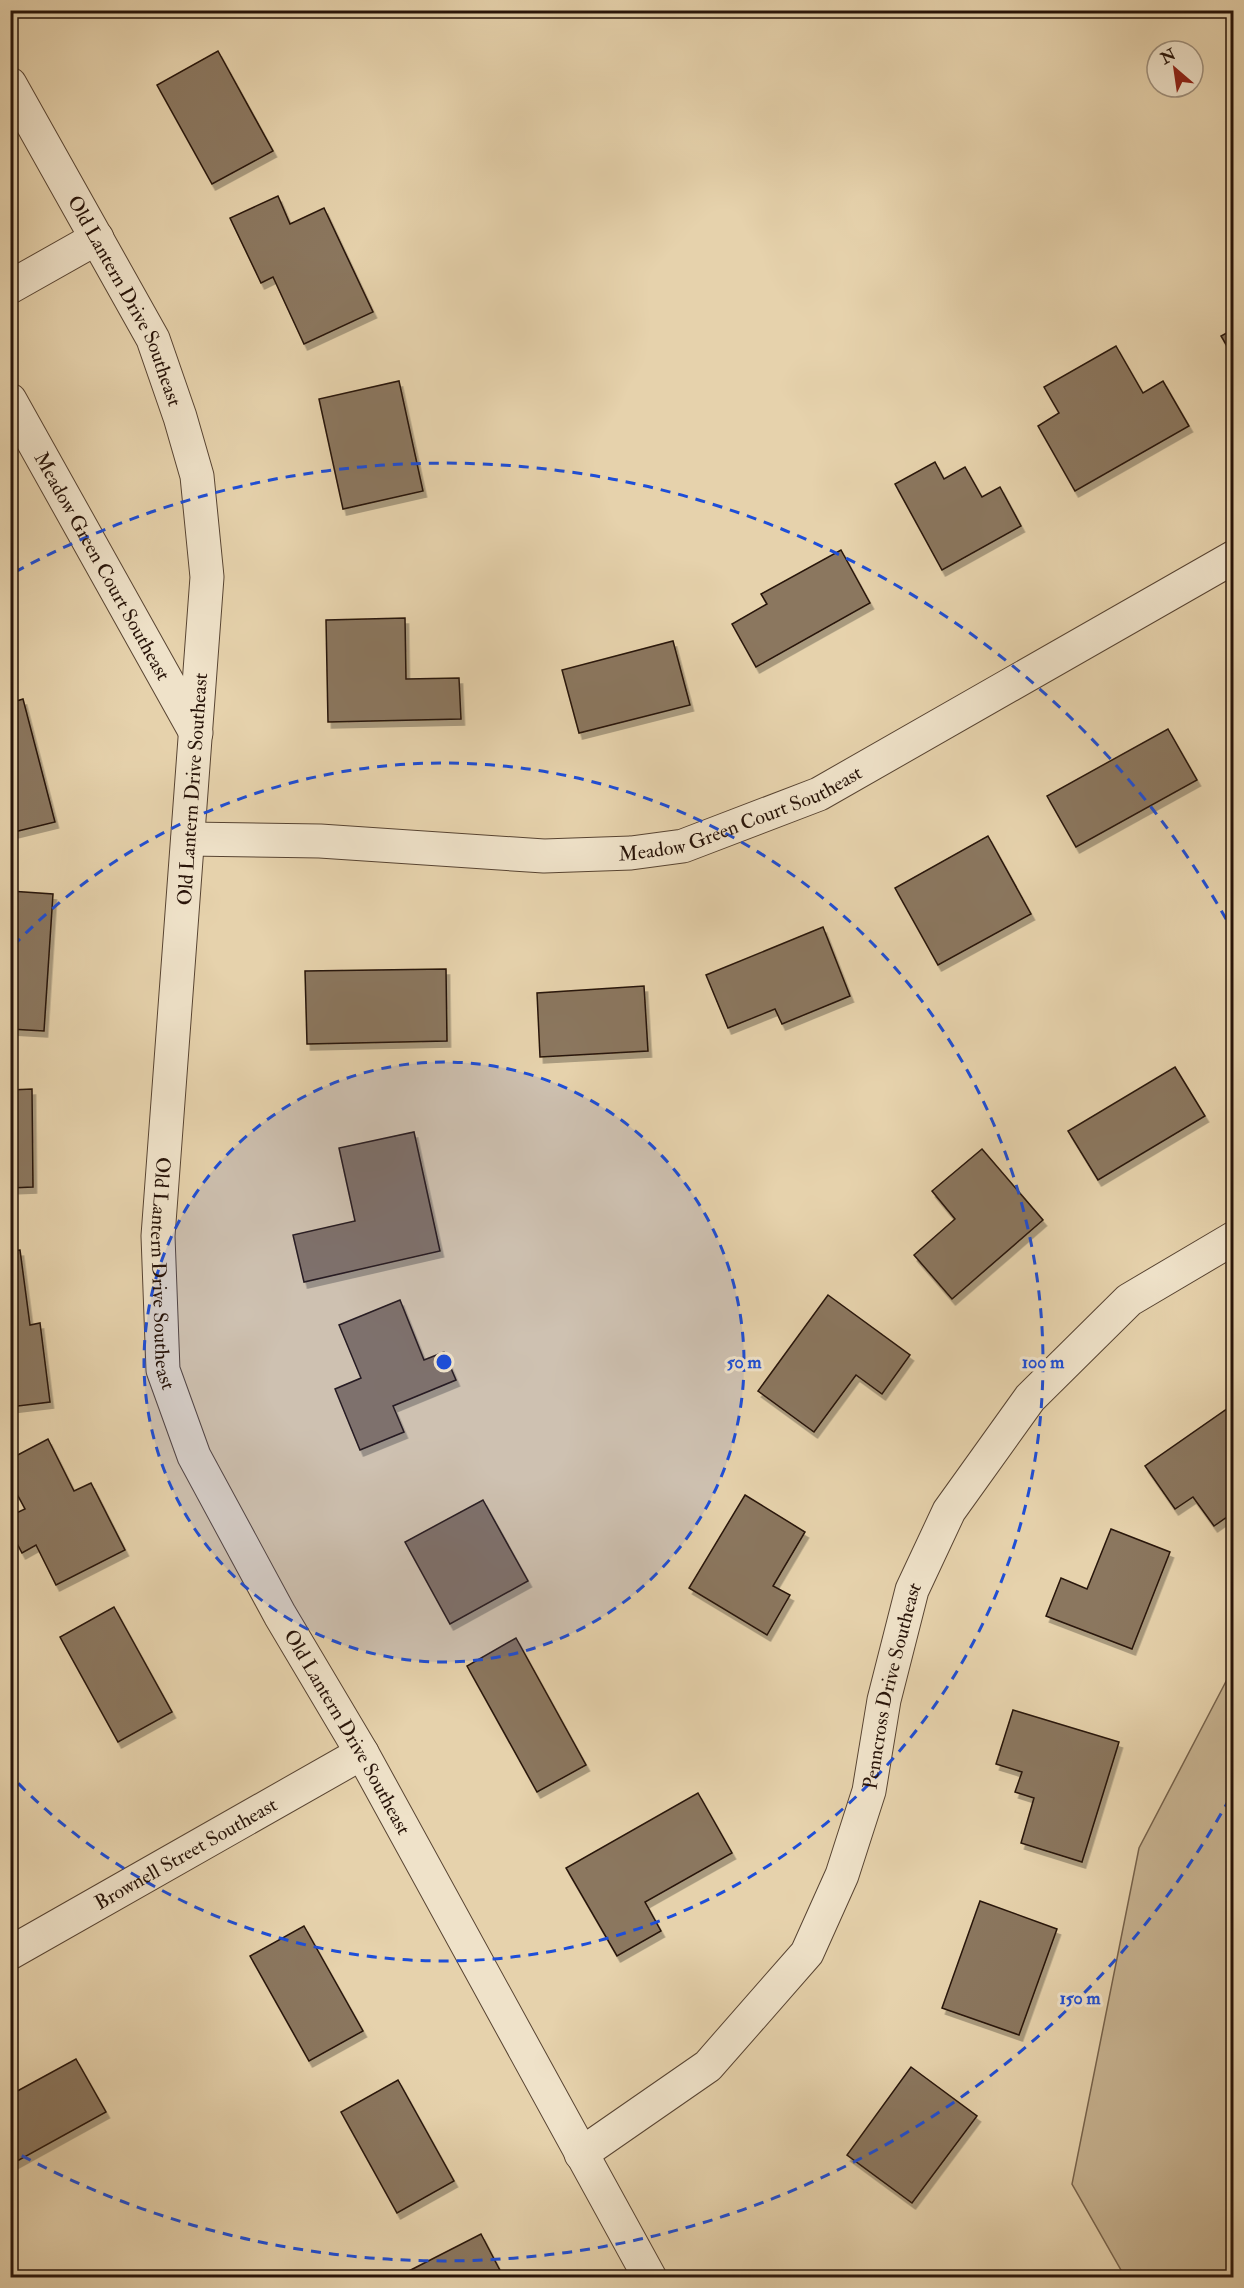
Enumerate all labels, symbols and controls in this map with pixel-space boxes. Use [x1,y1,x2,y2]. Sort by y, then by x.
north arrow [1145,39,1205,99]
text: N [1156,44,1180,69]
street label: Old Lantern Drive Southeast [62,191,187,410]
street label: Meadow Green Court Southeast [28,447,176,685]
street label: Old Lantern Drive Southeast [172,671,213,906]
street label: Meadow Green Court Southeast [618,760,867,866]
street label: Old Lantern Drive Southeast [145,1156,181,1394]
text: 50 m [727,1351,762,1374]
text: 100 m [1022,1351,1065,1374]
centre of rings [434,1352,454,1372]
street label: Penncross Drive Southeast [857,1578,927,1791]
street label: Old Lantern Drive Southeast [278,1625,417,1840]
street label: Brownell Street Southeast [90,1792,282,1915]
text: 150 m [1059,1987,1102,2010]

